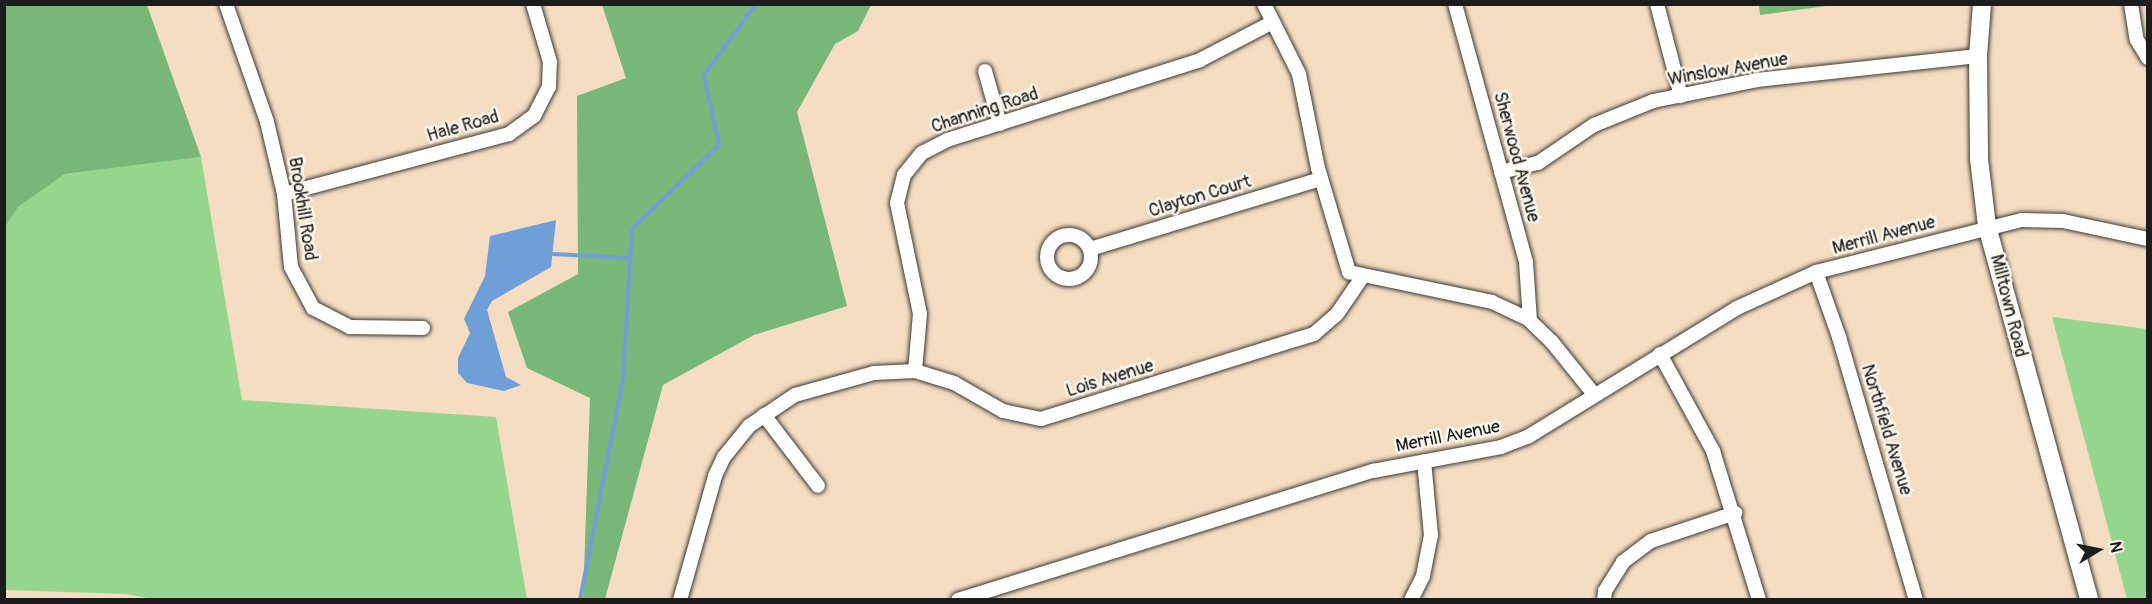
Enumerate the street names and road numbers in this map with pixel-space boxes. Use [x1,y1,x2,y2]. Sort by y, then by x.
street label: Winslow Avenue [1666,49,1790,91]
street label: Channing Road [929,84,1041,138]
street label: Sherwood Avenue [1488,90,1544,224]
street label: Hale Road [424,106,502,148]
street label: Brookhill Road [283,156,321,262]
street label: Clayton Court [1146,171,1254,223]
street label: Merrill Avenue [1830,212,1938,260]
street label: Milltown Road [1985,252,2031,360]
street label: Lois Avenue [1064,355,1156,403]
street label: Northfield Avenue [1856,362,1916,498]
street label: Merrill Avenue [1394,416,1502,458]

